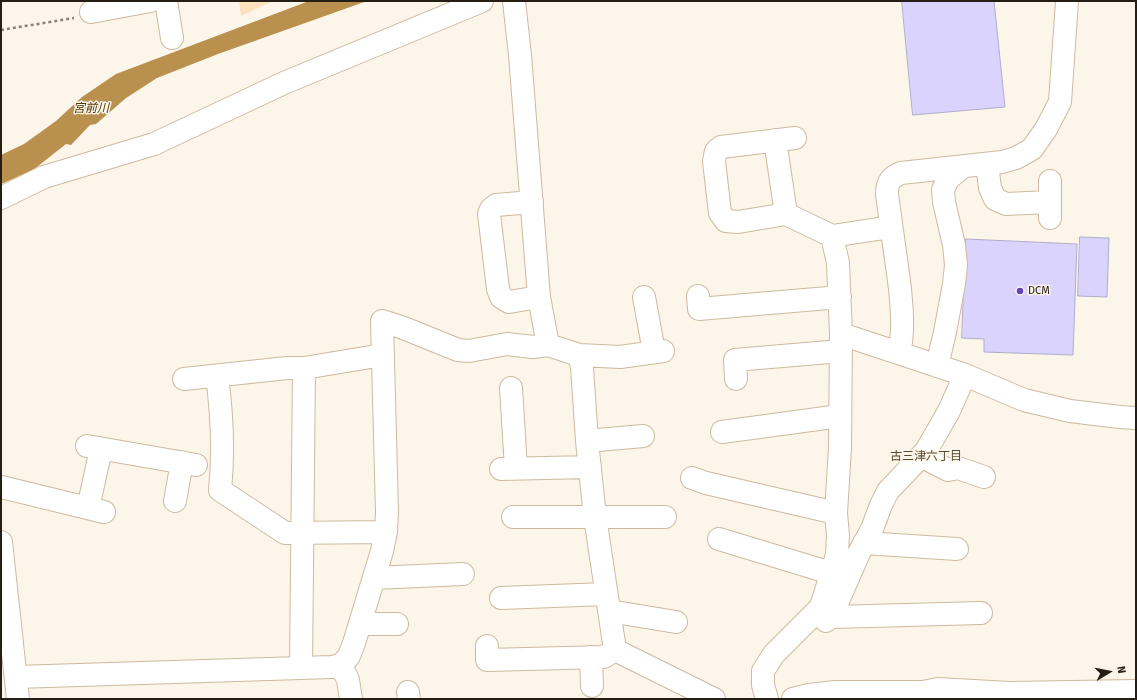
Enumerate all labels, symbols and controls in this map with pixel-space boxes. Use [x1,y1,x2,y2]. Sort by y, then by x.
water label: 宮前川 [73,102,109,116]
place label: DCM [1028,284,1050,298]
marker: DCM [1015,286,1025,296]
district label: 古三津六丁目 [890,450,962,464]
north arrow [1089,652,1129,692]
text: N [1114,665,1128,675]

